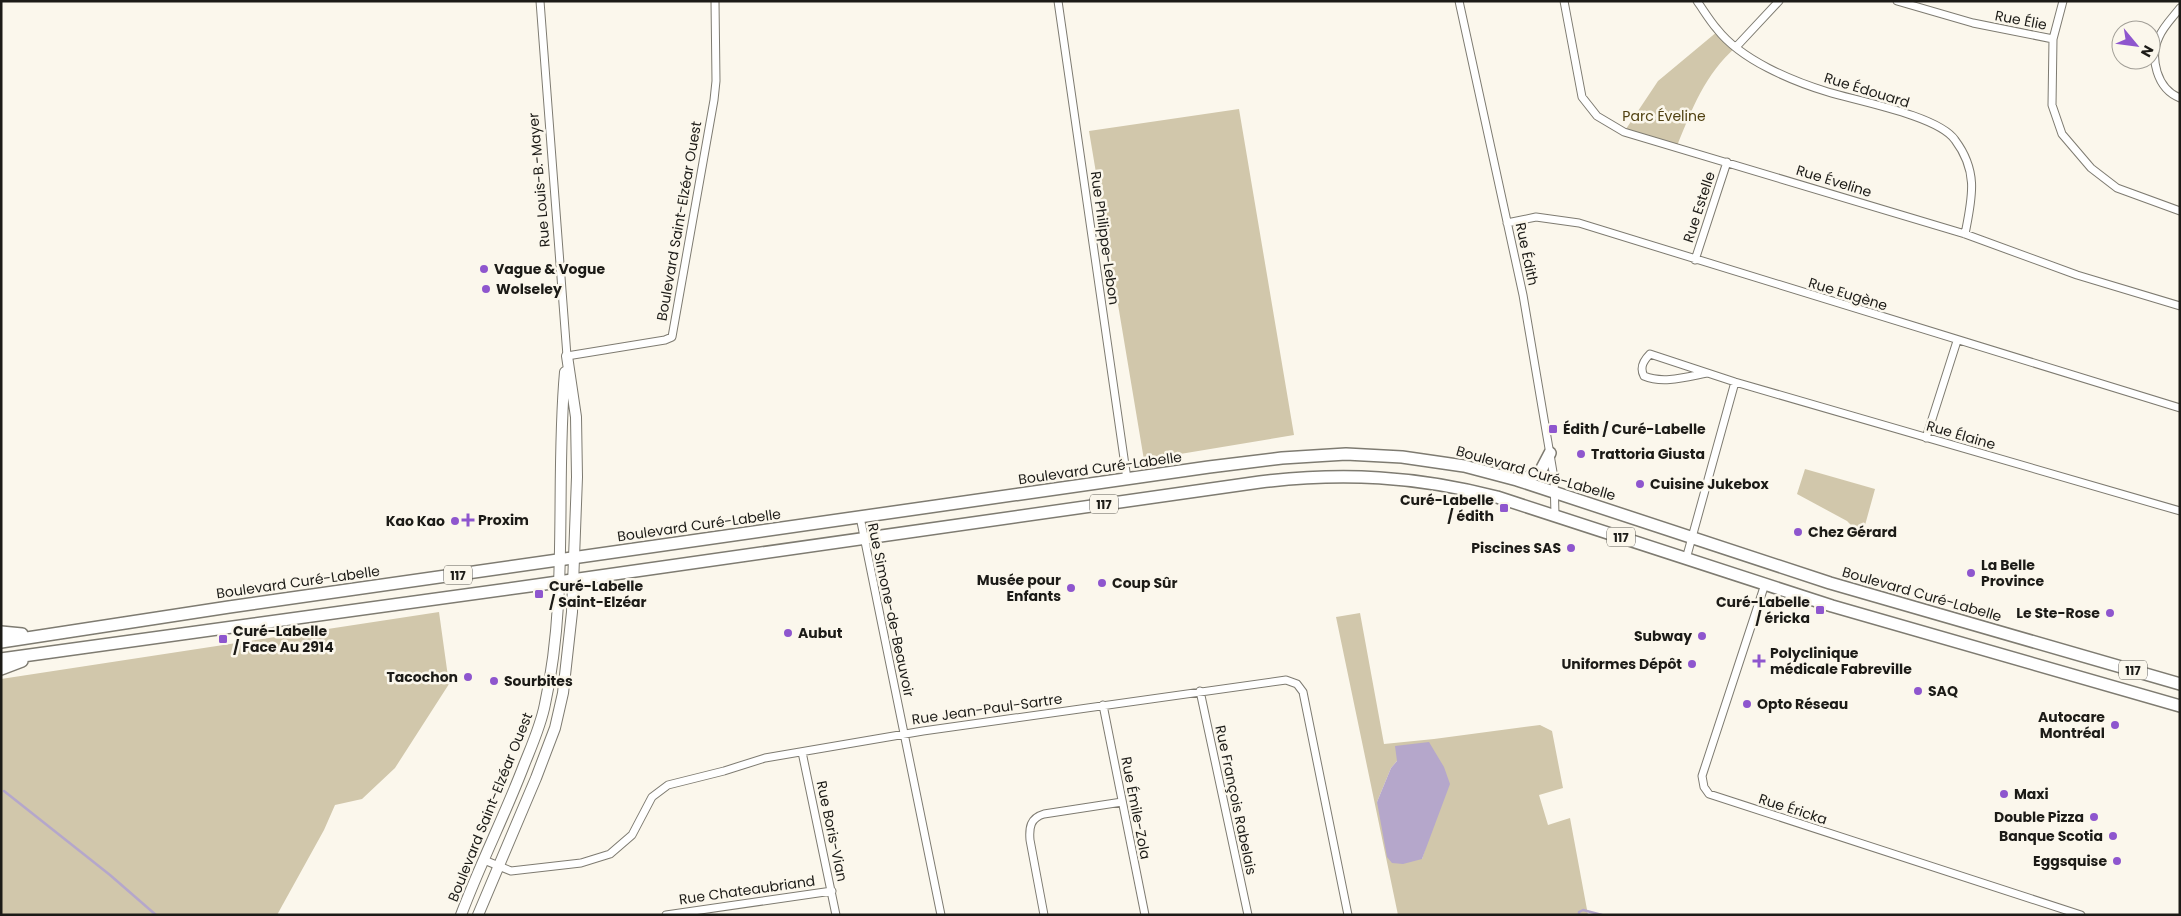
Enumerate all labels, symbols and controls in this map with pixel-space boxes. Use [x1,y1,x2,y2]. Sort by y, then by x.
street label: Rue Élie [1993,5,2049,35]
north arrow [2111,20,2161,70]
text: N [2136,42,2159,61]
street label: Rue Édouard [1822,67,1912,113]
park label: Parc Éveline [1622,106,1706,126]
street label: Rue Louis-B.-Mayer [523,112,555,248]
street label: Boulevard Saint-Elzéar Ouest [652,120,706,322]
street label: Rue Éveline [1794,160,1875,202]
street label: Rue Estelle [1678,169,1720,245]
street label: Rue Philippe-Lebon [1086,170,1124,306]
street label: Rue Édith [1511,221,1543,287]
place label: Vague & Vogue [494,259,605,279]
marker: Vague & Vogue [478,263,490,275]
street label: Rue Eugène [1806,272,1890,316]
place label: Wolseley [496,279,562,299]
marker: Wolseley [480,283,492,295]
street label: Rue Élaine [1924,416,1998,454]
place label: Édith / Curé-Labelle [1563,419,1706,439]
marker: Édith / Curé-Labelle [1547,423,1559,435]
street label: Boulevard Curé-Labelle [1454,441,1618,505]
place label: Trattoria Giusta [1591,444,1705,464]
street label: Boulevard Curé-Labelle [1017,447,1183,489]
marker: Trattoria Giusta [1575,448,1587,460]
place label: Cuisine Jukebox [1650,474,1769,494]
marker: Cuisine Jukebox [1634,478,1646,490]
place label: Curé-Labelle / édith [1400,490,1494,526]
road number: 117 [1090,494,1118,514]
marker: Curé-Labelle / édith [1498,502,1510,514]
street label: Boulevard Curé-Labelle [616,504,782,546]
place label: Proxim [478,510,529,530]
place label: Kao Kao [386,511,445,531]
marker: Proxim [462,514,474,526]
marker: Kao Kao [449,515,461,527]
street label: Rue Simone-de-Beauvoir [863,521,919,699]
place label: Chez Gérard [1808,522,1897,542]
marker: Chez Gérard [1792,526,1804,538]
road number: 117 [1607,528,1635,546]
place label: Piscines SAS [1471,538,1561,558]
marker: Piscines SAS [1565,542,1577,554]
place label: La Belle Province [1981,555,2044,591]
street label: Boulevard Curé-Labelle [215,561,381,603]
street label: Boulevard Curé-Labelle [1840,562,2004,626]
road number: 117 [444,566,472,584]
marker: La Belle Province [1965,567,1977,579]
place label: Musée pour Enfants [977,570,1061,606]
place label: Coup Sûr [1112,573,1178,593]
place label: Curé-Labelle / Saint-Elzéar [549,576,647,612]
marker: Coup Sûr [1096,577,1108,589]
marker: Musée pour Enfants [1065,582,1077,594]
marker: Curé-Labelle / Saint-Elzéar [533,588,545,600]
place label: Curé-Labelle / éricka [1716,592,1810,628]
place label: Le Ste-Rose [2016,603,2100,623]
marker: Curé-Labelle / éricka [1814,604,1826,616]
marker: Le Ste-Rose [2104,607,2116,619]
place label: Curé-Labelle / Face Au 2914 [233,621,334,657]
place label: Aubut [798,623,843,643]
place label: Subway [1634,626,1692,646]
marker: Aubut [782,627,794,639]
marker: Subway [1696,630,1708,642]
marker: Curé-Labelle / Face Au 2914 [217,633,229,645]
place label: Polyclinique médicale Fabreville [1770,643,1912,679]
place label: Uniformes Dépôt [1561,654,1682,674]
marker: Polyclinique médicale Fabreville [1752,654,1766,668]
marker: Uniformes Dépôt [1686,658,1698,670]
road number: 117 [2119,660,2147,680]
place label: Tacochon [387,667,458,687]
marker: Tacochon [462,671,474,683]
place label: Sourbites [504,671,573,691]
marker: Sourbites [488,675,500,687]
place label: SAQ [1928,681,1958,701]
marker: SAQ [1912,685,1924,697]
street label: Rue Jean-Paul-Sartre [910,688,1064,729]
place label: Opto Réseau [1757,694,1848,714]
marker: Opto Réseau [1741,698,1753,710]
place label: Autocare Montréal [2038,707,2105,743]
street label: Boulevard Saint-Elzéar Ouest [443,709,537,905]
marker: Autocare Montréal [2109,719,2121,731]
street label: Rue François Rabelais [1210,723,1262,877]
street label: Rue Émile-Zola [1116,755,1156,861]
street label: Rue Boris-Vian [812,779,852,883]
place label: Maxi [2014,784,2049,804]
marker: Maxi [1998,788,2010,800]
street label: Rue Éricka [1756,789,1830,829]
place label: Double Pizza [1994,807,2084,827]
marker: Double Pizza [2088,811,2100,823]
place label: Banque Scotia [1999,826,2103,846]
marker: Banque Scotia [2107,830,2119,842]
place label: Eggsquise [2033,851,2107,871]
marker: Eggsquise [2111,855,2123,867]
street label: Rue Chateaubriand [678,871,816,909]

